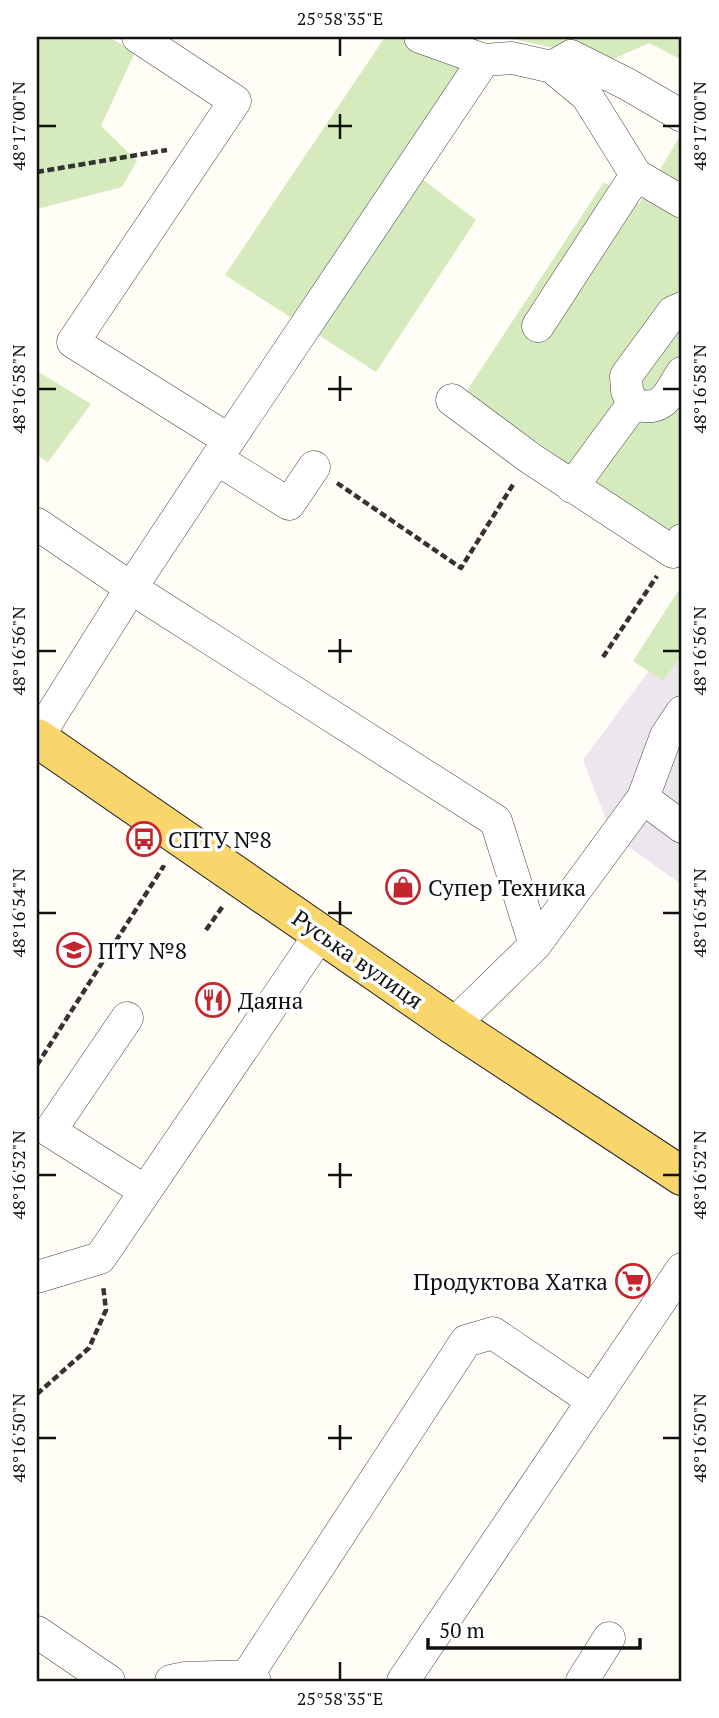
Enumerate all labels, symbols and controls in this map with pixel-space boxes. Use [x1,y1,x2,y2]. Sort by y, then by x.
text: 25°58'35"E [297,6,383,30]
text: 48°17'00"N [6,81,30,171]
text: 48°17'00"N [687,81,711,171]
text: 48°16'58"N [6,344,30,434]
text: 48°16'58"N [687,344,711,434]
text: 48°16'56"N [6,606,30,696]
text: 48°16'56"N [687,606,711,696]
bus stop icon: СПТУ №8 [125,820,163,858]
place label: СПТУ №8 [168,824,272,855]
text: 48°16'54"N [6,868,30,958]
shop icon: Супер Техника [384,868,422,906]
text: 48°16'54"N [687,868,711,958]
place label: Супер Техника [428,872,586,903]
street label: Руська вулиця [286,902,430,1016]
school or university icon: ПТУ №8 [55,931,93,969]
place label: ПТУ №8 [98,935,187,966]
restaurant icon: Даяна [194,981,232,1019]
place label: Даяна [238,985,304,1016]
text: 48°16'52"N [6,1130,30,1220]
text: 48°16'52"N [687,1130,711,1220]
supermarket icon: Продуктова Хатка [614,1262,652,1300]
place label: Продуктова Хатка [413,1266,608,1297]
text: 48°16'50"N [6,1393,30,1483]
text: 48°16'50"N [687,1393,711,1483]
scale bar [428,1606,640,1650]
text: 50 m [439,1616,485,1644]
text: 25°58'35"E [297,1686,383,1710]

